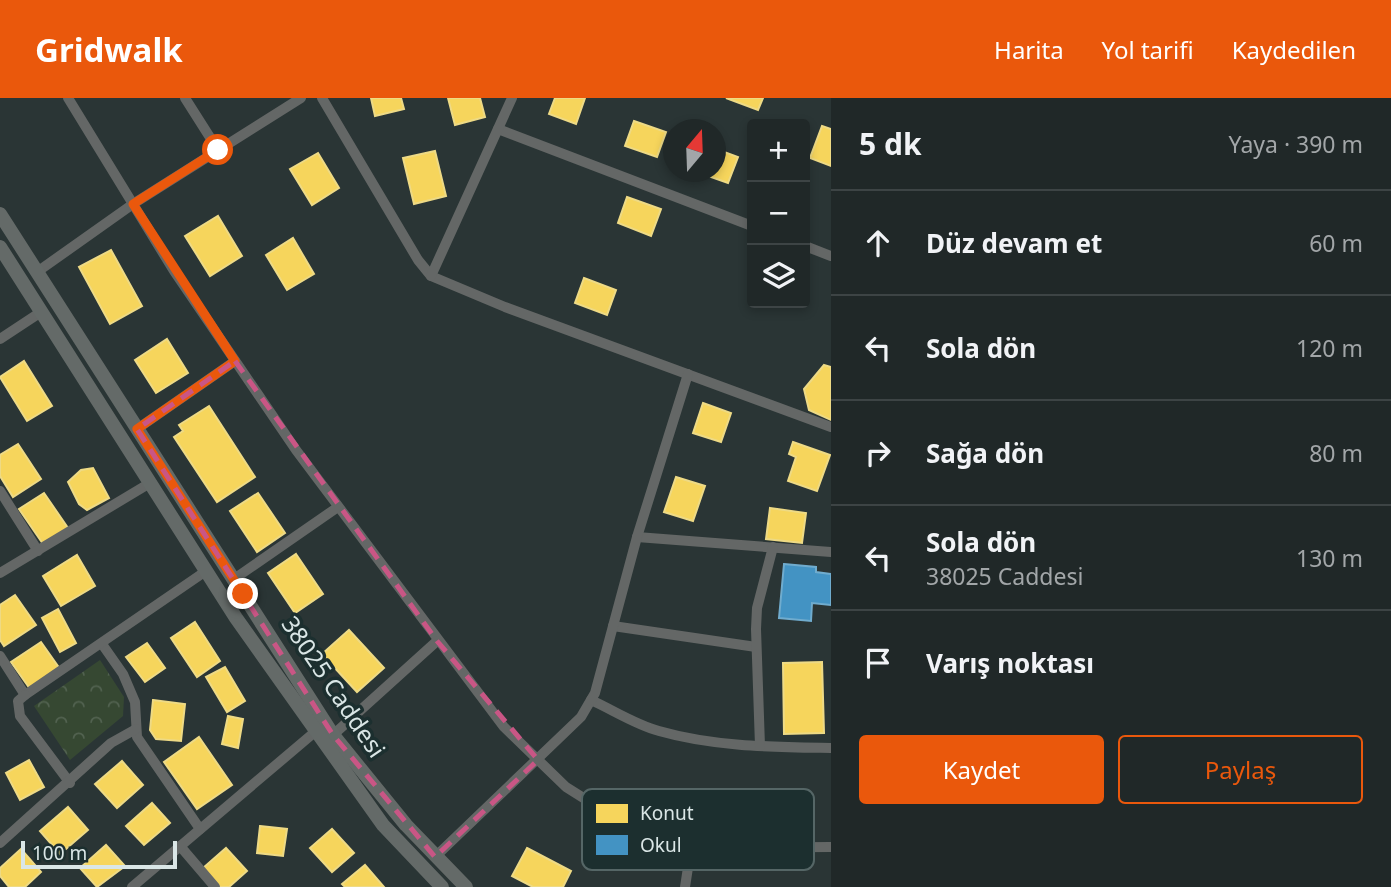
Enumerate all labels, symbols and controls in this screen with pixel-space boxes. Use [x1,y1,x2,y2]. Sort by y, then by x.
text: Gridwalk [35,27,183,72]
text: Harita [994,33,1064,66]
text: Yol tarifi [1102,33,1194,66]
text: Kaydedilen [1232,33,1356,66]
north arrow [663,119,726,182]
map controls [747,119,810,308]
button: + [747,119,810,182]
text: 5 dk [859,123,922,164]
text: Yaya · 390 m [1229,128,1363,160]
route start [202,134,233,165]
button: − [747,182,810,245]
icon: ahead [859,224,897,262]
text: Düz devam et [926,225,1102,261]
text: 60 m [1309,227,1363,259]
button: layers [747,245,810,308]
icon: left [859,329,897,367]
text: Sola dön [926,330,1036,366]
text: 120 m [1296,332,1363,364]
icon: right [859,434,897,472]
text: Sağa dön [926,435,1044,471]
text: 80 m [1309,437,1363,469]
text: Sola dön [926,524,1036,560]
icon: left [859,539,897,577]
text: 130 m [1296,542,1363,574]
text: 38025 Caddesi [926,560,1083,592]
route end [227,578,258,609]
street label: 38025 Caddesi [275,609,394,763]
icon: arrive [859,644,897,682]
text: Varış noktası [926,645,1094,681]
button: Kaydet [859,735,1104,804]
button: Paylaş [1118,735,1363,804]
legend [582,789,814,870]
text: Konut [640,800,694,826]
text: Okul [640,832,682,858]
scale bar [21,838,177,870]
text: 100 m [32,840,87,866]

